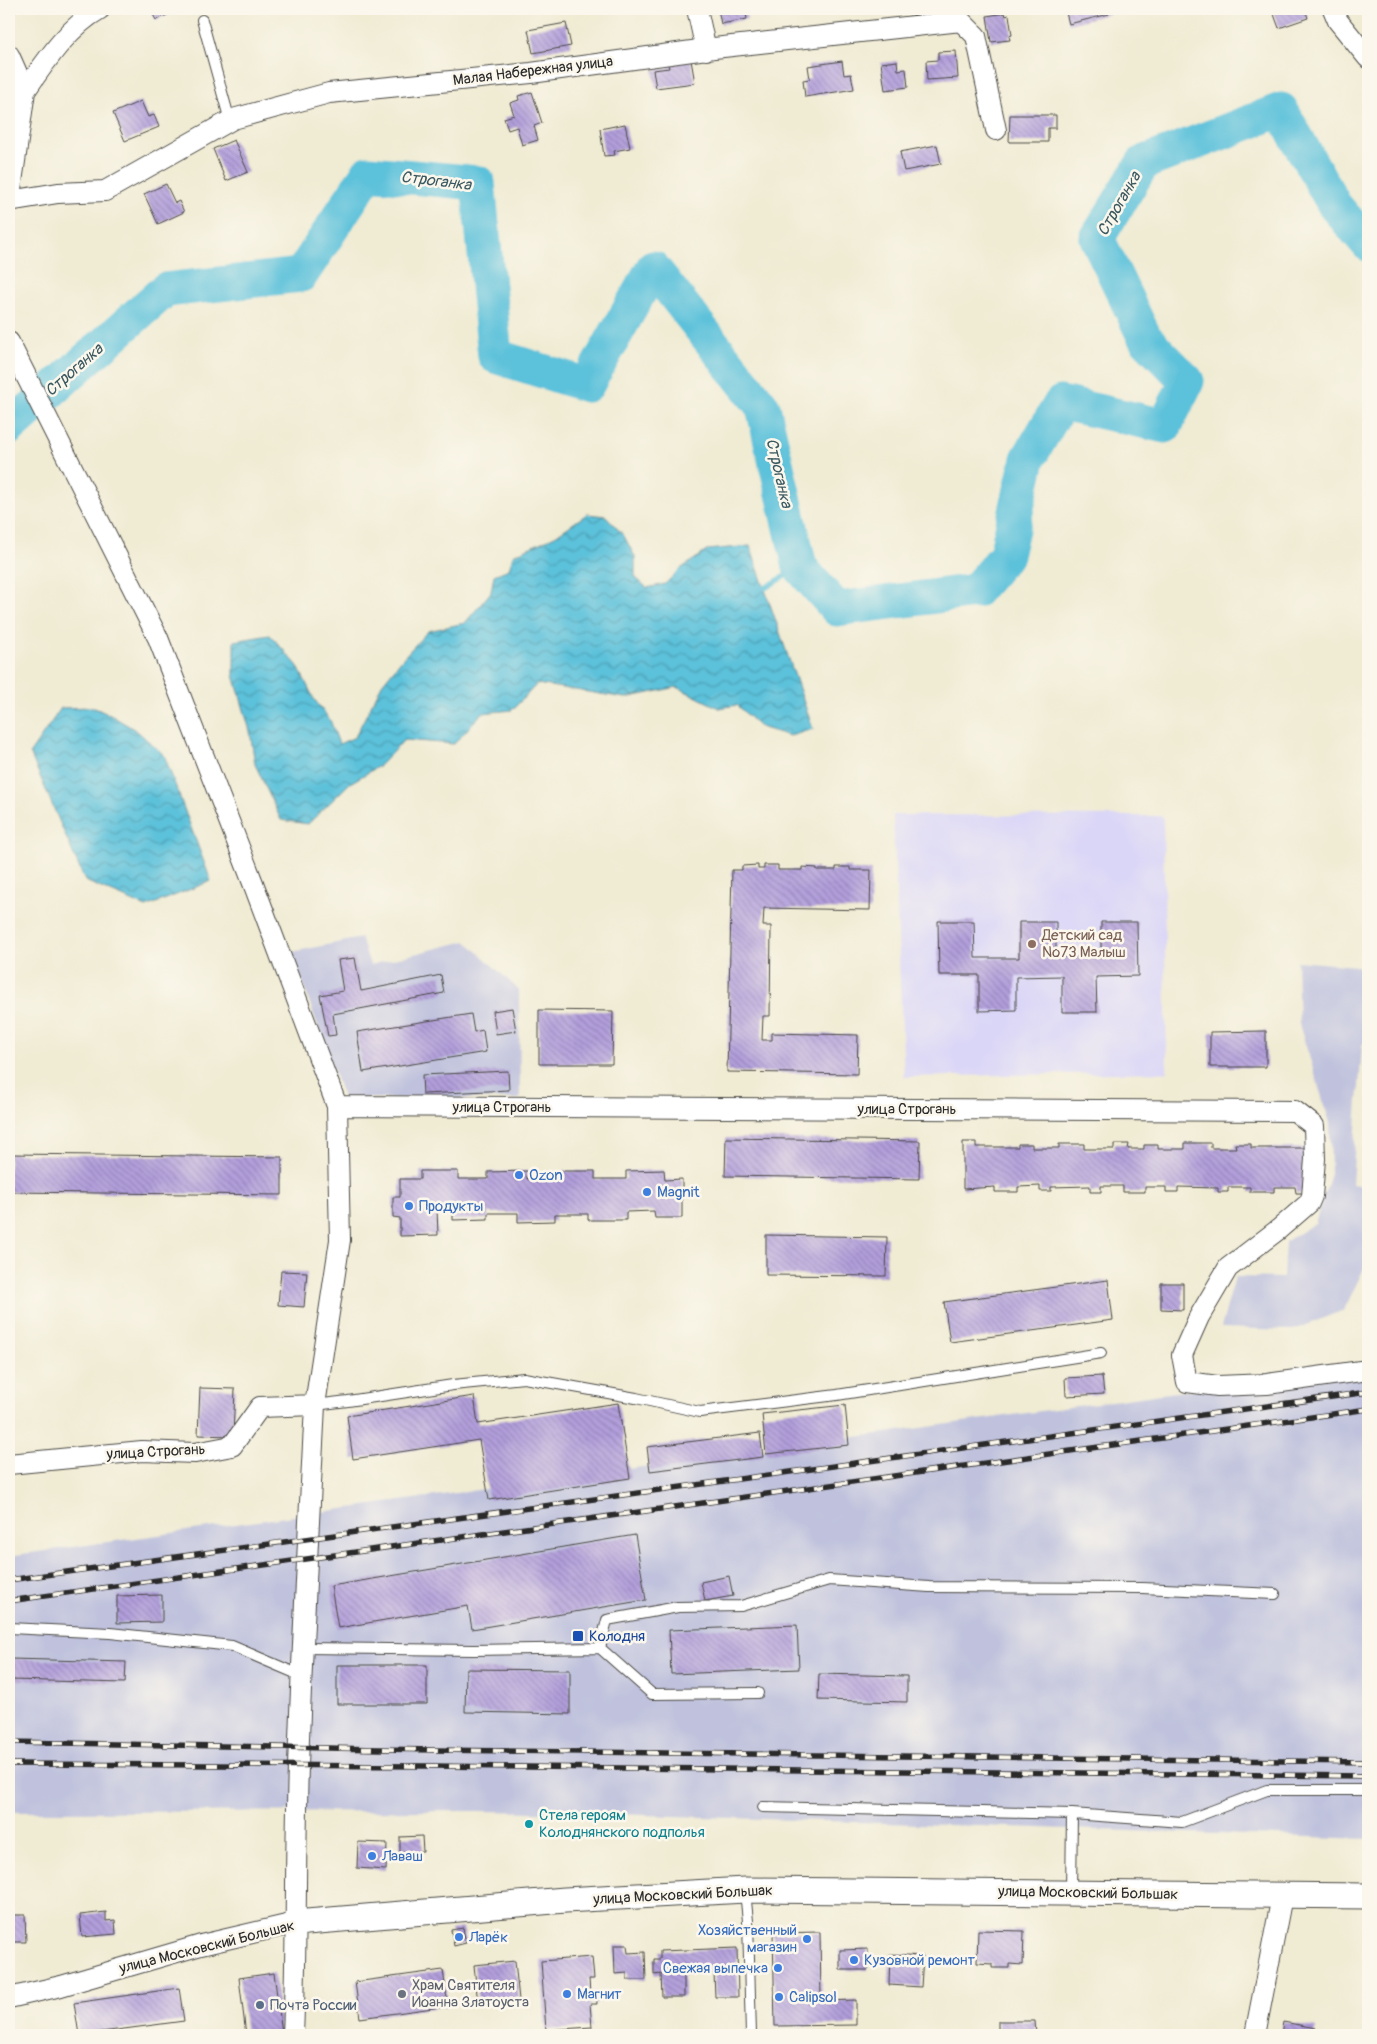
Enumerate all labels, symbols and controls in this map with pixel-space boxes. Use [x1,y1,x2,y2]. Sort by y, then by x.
street label: Малая Набережная улица [452,52,614,90]
water label: Строганка [400,167,474,195]
water label: Строганка [1093,167,1146,240]
water label: Строганка [41,338,108,401]
water label: Строганка [761,436,797,511]
place label: Детский сад №73 Малыш [1041,926,1126,962]
marker: Детский сад №73 Малыш [1026,938,1038,950]
street label: улица Строгань [452,1098,552,1117]
street label: улица Строгань [857,1100,957,1119]
place label: Ozon [529,1166,563,1185]
marker: Ozon [513,1169,525,1181]
place label: Magnit [657,1183,700,1202]
marker: Magnit [641,1186,653,1198]
place label: Продукты [419,1197,483,1216]
marker: Продукты [403,1200,415,1212]
street label: улица Строгань [105,1440,206,1464]
place label: Колодня [589,1627,645,1646]
marker: Колодня [571,1629,585,1643]
place label: Стела героям Колоднянского подполья [539,1806,705,1842]
marker: Стела героям Колоднянского подполья [523,1818,535,1830]
place label: Лаваш [381,1847,423,1866]
marker: Лаваш [366,1850,378,1862]
street label: улица Московский Большак [592,1881,774,1909]
street label: улица Московский Большак [997,1882,1178,1904]
street label: улица Московский Большак [116,1916,297,1978]
place label: Хозяйственный магазин [698,1921,797,1957]
place label: Ларёк [468,1928,508,1947]
marker: Ларёк [453,1931,465,1943]
marker: Хозяйственный магазин [801,1933,813,1945]
place label: Кузовной ремонт [864,1951,976,1970]
marker: Кузовной ремонт [848,1954,860,1966]
place label: Свежая выпечка [663,1959,768,1978]
marker: Свежая выпечка [772,1962,784,1974]
place label: Храм Святителя Иоанна Златоуста [412,1976,529,2012]
place label: Магнит [577,1985,622,2004]
marker: Храм Святителя Иоанна Златоуста [396,1988,408,2000]
marker: Магнит [561,1988,573,2000]
place label: Сalipsol [789,1988,837,2007]
marker: Сalipsol [773,1991,785,2003]
place label: Почта России [270,1996,357,2015]
marker: Почта России [254,1999,266,2011]

